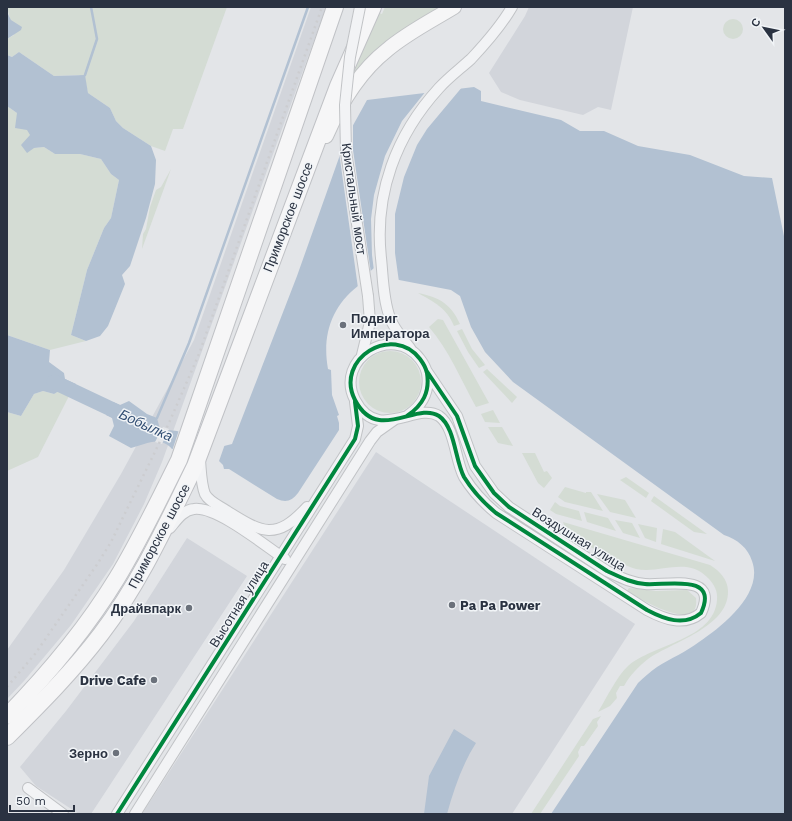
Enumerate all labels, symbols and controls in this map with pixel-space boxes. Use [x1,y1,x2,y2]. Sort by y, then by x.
north arrow [744,8,784,48]
text: С [748,16,764,30]
street label: Кристальный мост [339,142,369,256]
street label: Приморское шоссе [260,160,316,274]
place label: Подвиг Императора [351,311,430,341]
marker: Подвиг Императора [338,320,348,330]
water label: Бобылка [117,406,176,444]
street label: Приморское шоссе [125,481,193,591]
street label: Воздушная улица [529,504,629,574]
street label: Высотная улица [206,557,272,650]
place label: Pa Pa Power [460,598,541,613]
marker: Pa Pa Power [447,600,457,610]
place label: Драйвпарк [111,601,181,616]
marker: Драйвпарк [184,603,194,613]
place label: Drive Cafe [80,673,146,688]
marker: Drive Cafe [149,675,159,685]
place label: Зерно [69,746,108,761]
marker: Зерно [111,748,121,758]
scale bar [10,787,74,813]
text: 50 m [16,794,46,808]

